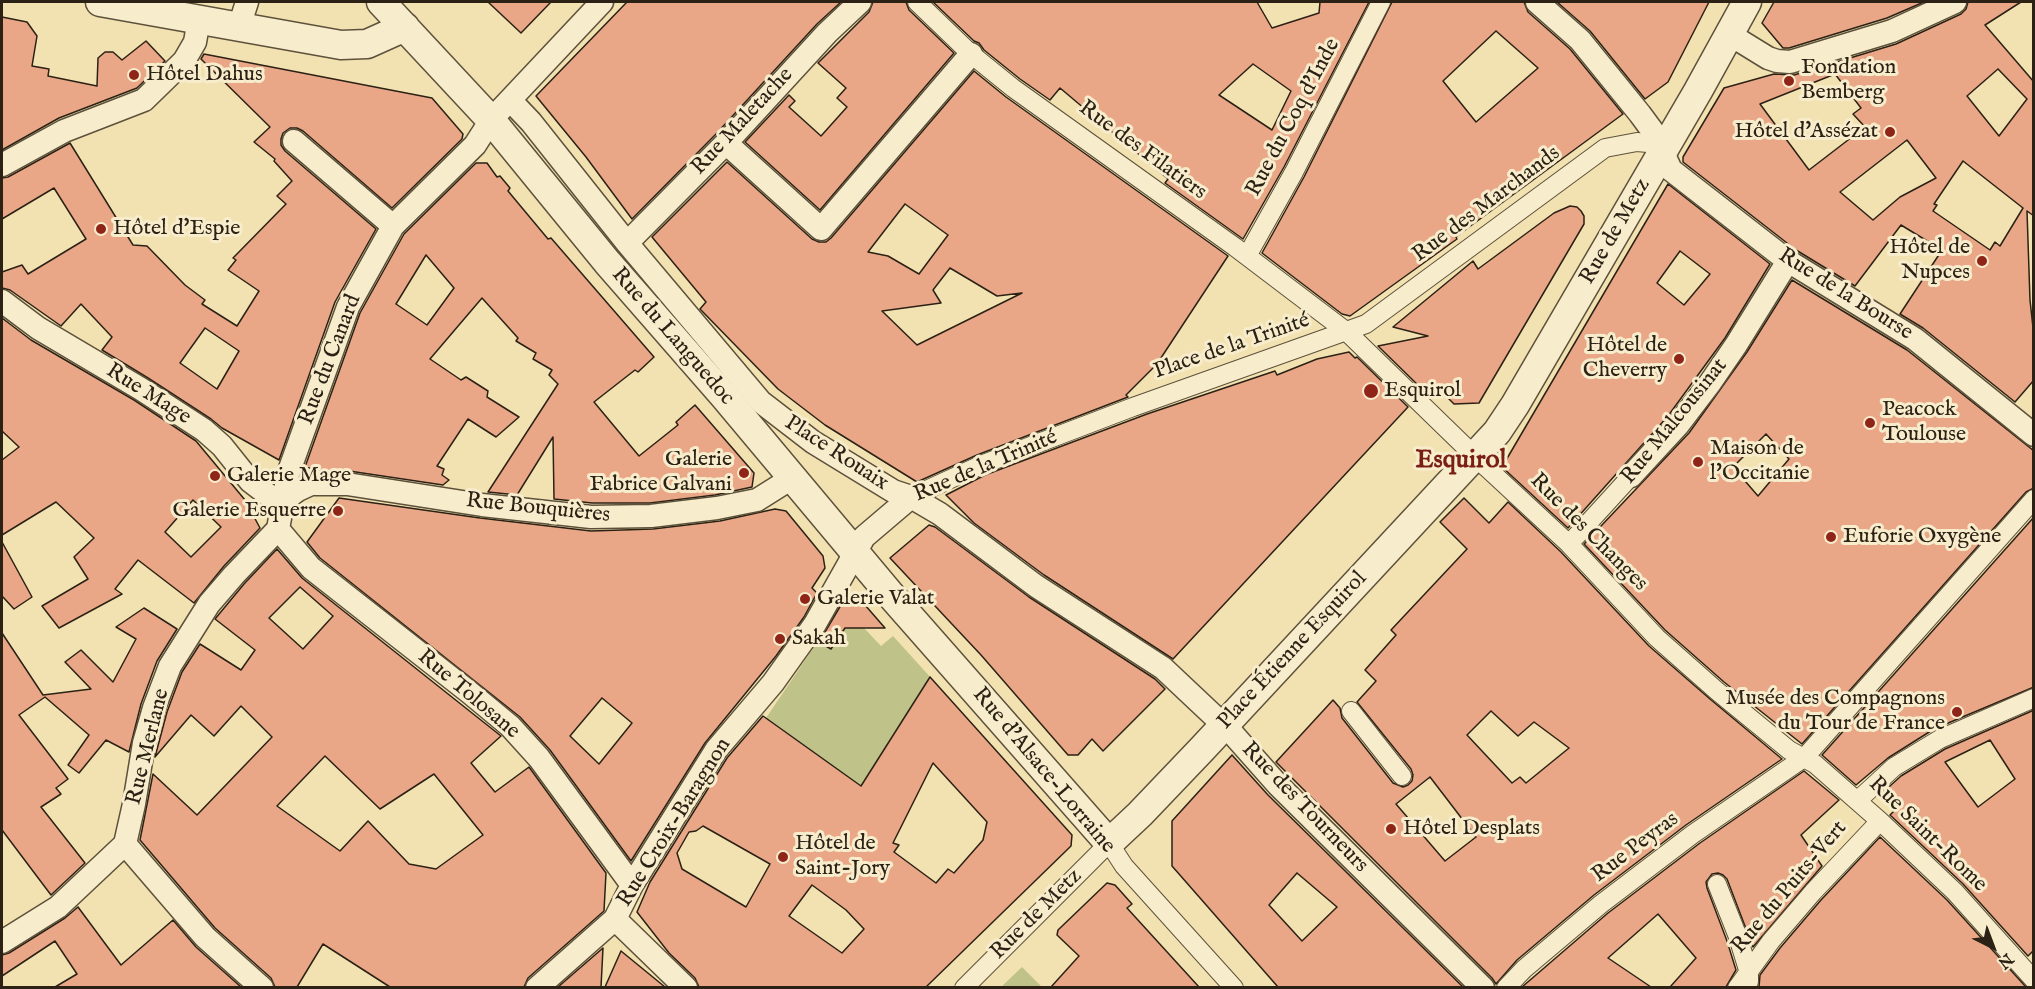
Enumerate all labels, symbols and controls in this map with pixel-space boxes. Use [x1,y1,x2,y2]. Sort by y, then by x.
street label: Rue du Coq d'Inde [1241,35,1347,201]
place label: Fondation Bemberg [1801,55,1896,106]
place label: Hôtel Dahus [146,62,263,88]
street label: Rue Maletache [686,63,800,181]
marker: Hôtel Dahus [127,68,141,82]
marker: Fondation Bemberg [1782,74,1796,88]
street label: Rue des Filatiers [1073,96,1211,206]
place label: Hôtel d'Assézat [1735,119,1878,145]
marker: Hôtel d'Assézat [1883,125,1897,139]
street label: Rue des Marchands [1408,141,1566,269]
street label: Rue de Metz [1575,174,1657,290]
place label: Hôtel d'Espie [113,216,240,242]
marker: Hôtel d'Espie [94,222,108,236]
place label: Hôtel de Nupces [1889,235,1970,286]
street label: Rue de la Bourse [1773,243,1917,347]
marker: Hôtel de Nupces [1975,254,1989,268]
street label: Rue du Languedoc [605,263,739,411]
street label: Rue du Canard [294,291,368,429]
street label: Place de la Trinité [1151,308,1313,386]
place label: Hôtel de Cheverry [1583,333,1667,384]
marker: Hôtel de Cheverry [1672,352,1686,366]
street label: Rue Malcousinat [1616,354,1734,490]
street label: Rue Mage [101,359,195,431]
place label: Esquirol [1384,378,1461,404]
marker: Esquirol [1362,382,1380,400]
place label: Peacock Toulouse [1882,397,1966,448]
street label: Place Rouaix [779,411,893,497]
marker: Peacock Toulouse [1863,416,1877,430]
street label: Rue de la Trinité [910,425,1062,509]
place label: Maison de l'Occitanie [1710,436,1810,488]
district label: Esquirol [1415,446,1507,478]
place label: Galerie Fabrice Galvani [589,447,732,499]
marker: Maison de l'Occitanie [1691,455,1705,469]
place label: Galerie Mage [227,463,351,489]
marker: Galerie Fabrice Galvani [737,466,751,480]
marker: Galerie Mage [208,469,222,483]
street label: Rue des Changes [1524,469,1652,597]
street label: Rue Bouquières [465,488,611,530]
place label: Galerie Esquerre [173,498,326,524]
marker: Galerie Esquerre [331,504,345,518]
place label: Euforie Oxygène [1843,524,2001,550]
marker: Euforie Oxygène [1824,530,1838,544]
street label: Place Étienne Esquirol [1213,566,1373,736]
place label: Galerie Valat [817,586,934,612]
marker: Galerie Valat [798,592,812,606]
place label: Sakah [792,626,846,652]
marker: Sakah [773,632,787,646]
street label: Rue Tolosane [411,645,525,745]
street label: Rue d'Alsace-Lorraine [966,683,1120,859]
street label: Rue Merlane [122,686,176,808]
place label: Musée des Compagnons du Tour de France [1725,686,1945,738]
marker: Musée des Compagnons du Tour de France [1950,705,1964,719]
street label: Rue Croix-Baragnon [612,734,738,912]
street label: Rue des Tourneurs [1235,737,1373,879]
street label: Rue Saint-Rome [1862,772,1992,898]
street label: Rue Peyras [1587,807,1685,889]
place label: Hôtel Desplats [1403,816,1540,842]
street label: Rue du Puits-Vert [1727,816,1853,960]
marker: Hôtel Desplats [1384,822,1398,836]
place label: Hôtel de Saint-Jory [795,831,890,882]
marker: Hôtel de Saint-Jory [776,850,790,864]
street label: Rue de Metz [986,864,1088,966]
north arrow [1963,917,2023,977]
text: N [1993,948,2017,972]

